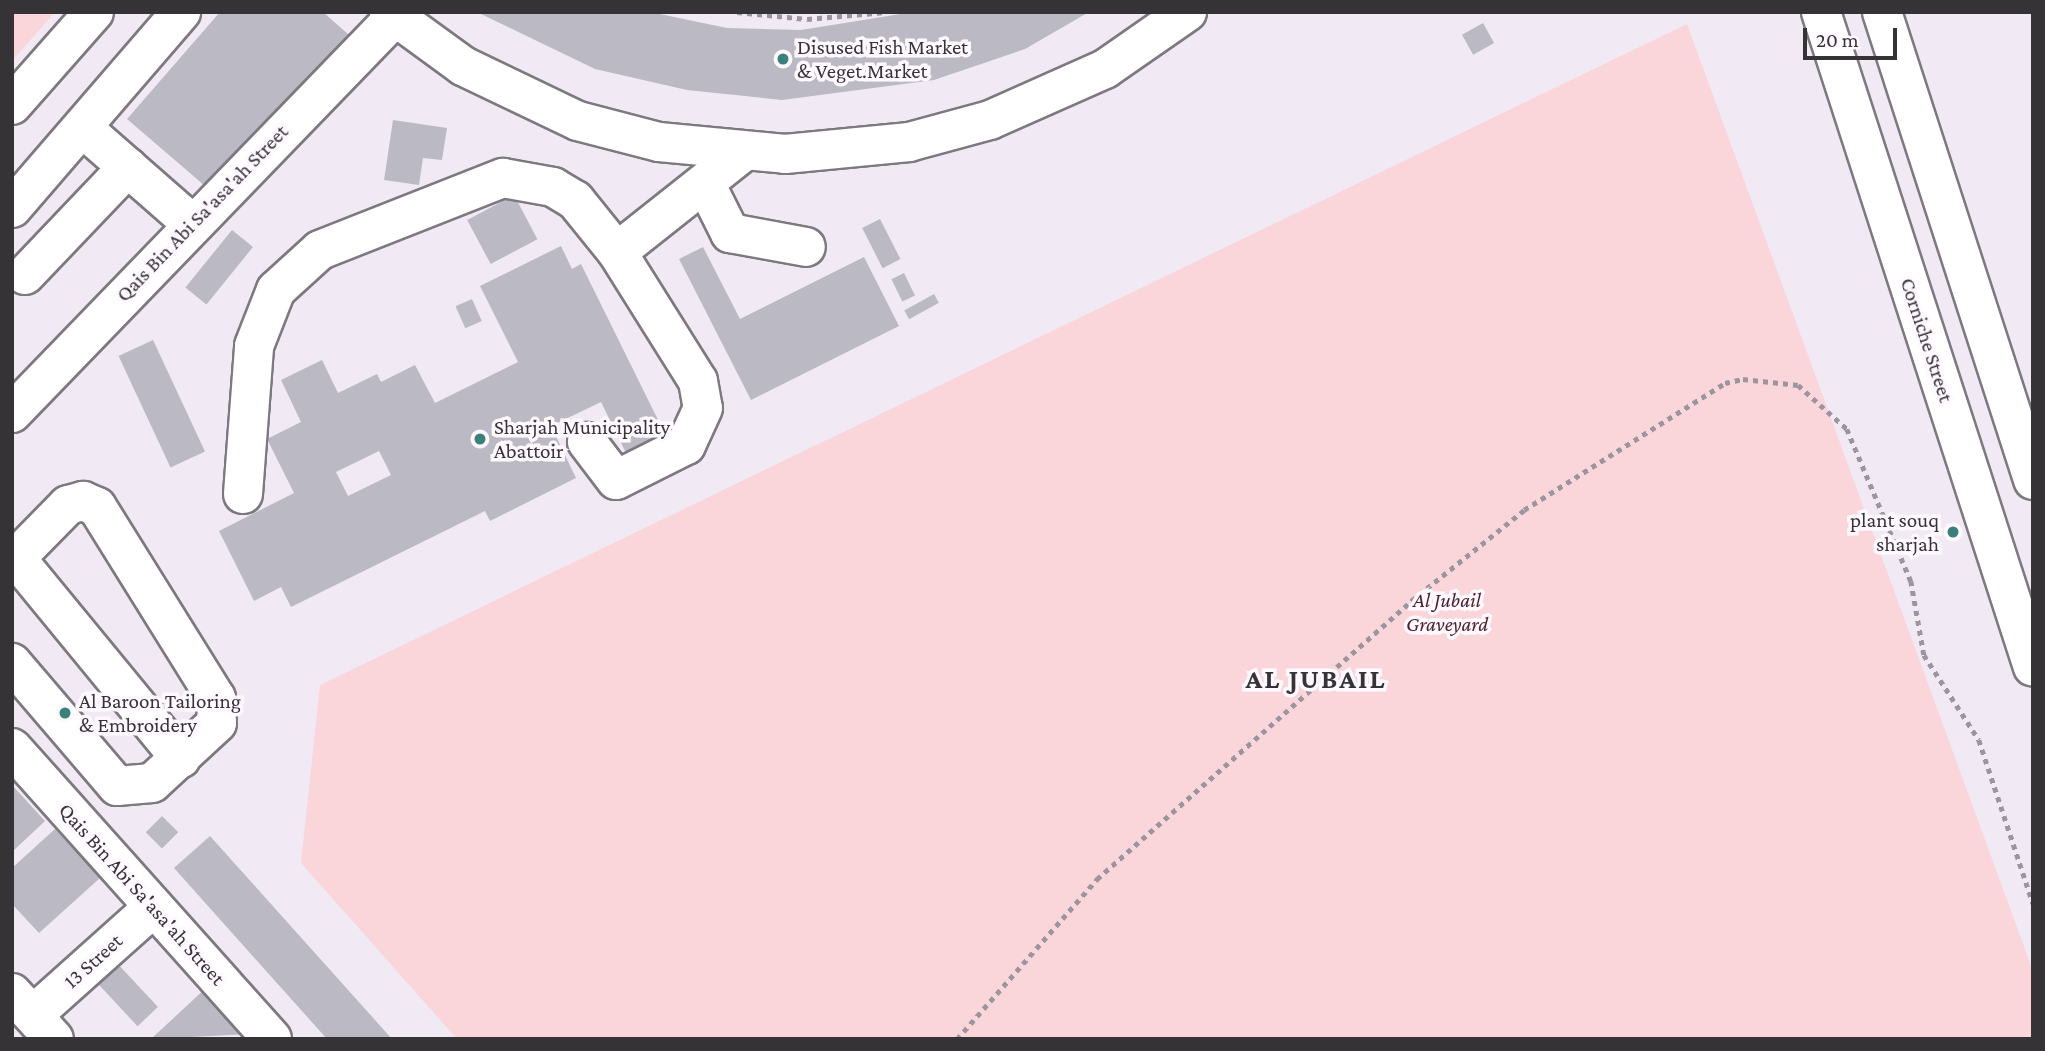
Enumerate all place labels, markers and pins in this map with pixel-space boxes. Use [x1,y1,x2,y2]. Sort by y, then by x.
place label: Disused Fish Market & Veget.Market [797,34,968,84]
marker: Disused Fish Market & Veget.Market [775,51,791,67]
place label: Sharjah Municipality Abattoir [494,414,670,464]
marker: Sharjah Municipality Abattoir [472,431,488,447]
place label: plant souq sharjah [1850,507,1939,557]
marker: plant souq sharjah [1945,524,1961,540]
place label: Al Baroon Tailoring & Embroidery [79,688,241,738]
marker: Al Baroon Tailoring & Embroidery [57,705,73,721]

